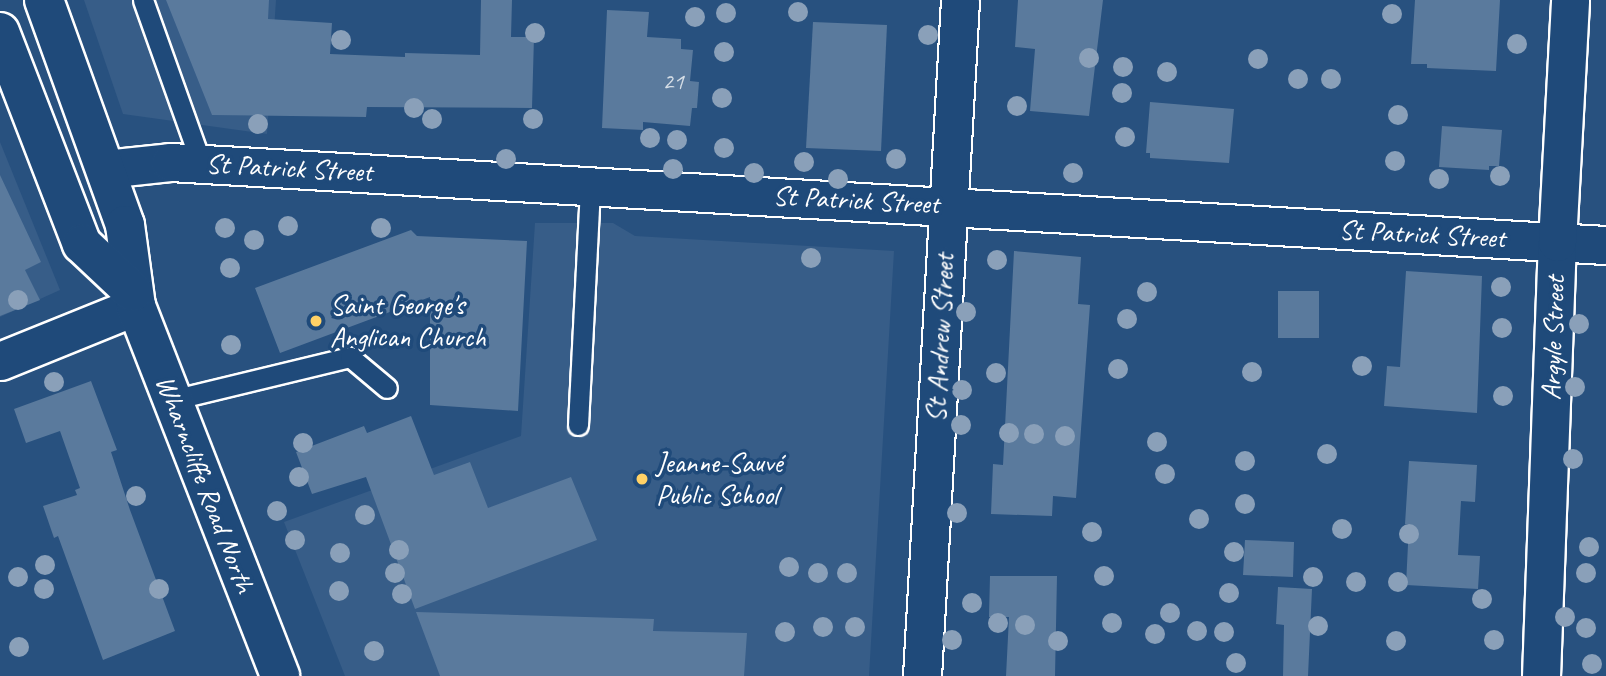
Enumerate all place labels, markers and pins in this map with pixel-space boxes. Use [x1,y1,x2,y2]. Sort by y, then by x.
place label: Saint George's Anglican Church [330,288,487,354]
marker: Saint George's Anglican Church [308,313,324,329]
place label: Jeanne-Sauvé Public School [656,446,782,512]
marker: Jeanne-Sauvé Public School [634,471,650,487]

